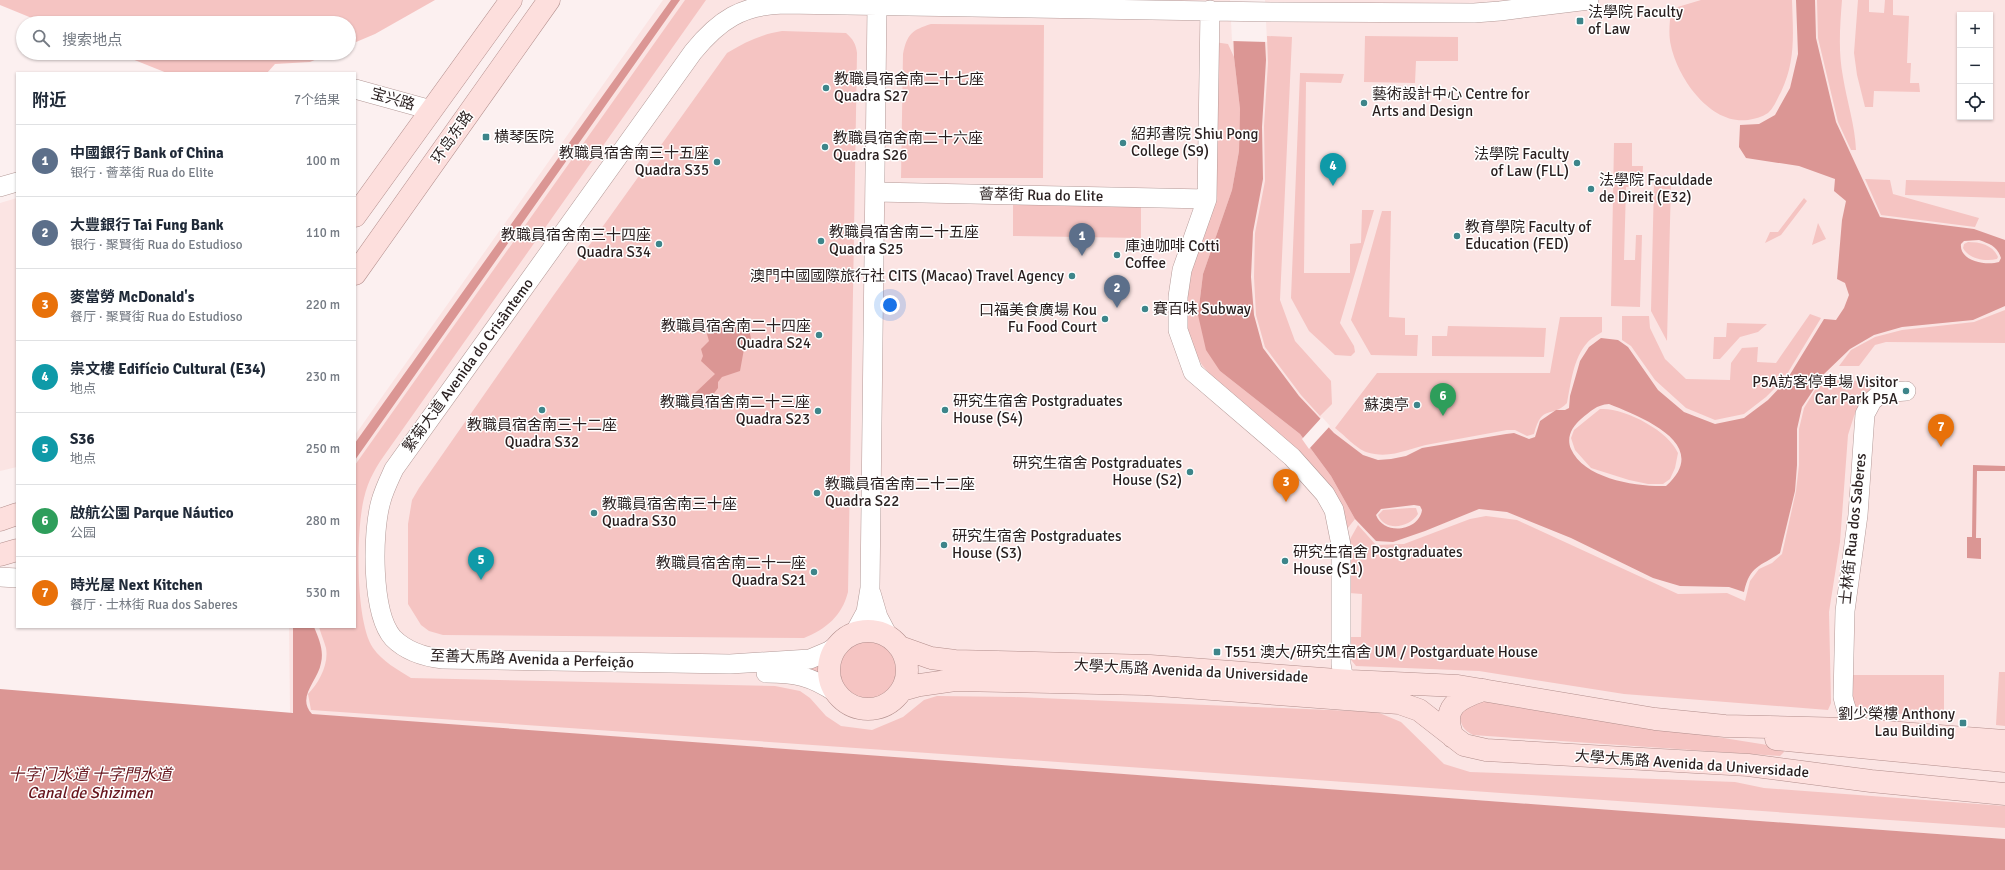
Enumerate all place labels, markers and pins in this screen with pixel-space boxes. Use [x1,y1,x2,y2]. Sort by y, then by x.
place label: 法學院 Faculty of Law [1588,3,1683,38]
marker: 法學院 Faculty of Law [1575,16,1585,26]
place label: 教職員宿舍南二十七座 Quadra S27 [834,70,984,105]
marker: 教職員宿舍南二十七座 Quadra S27 [821,83,831,93]
place label: 藝術設計中心 Centre for Arts and Design [1372,85,1530,120]
marker: 藝術設計中心 Centre for Arts and Design [1359,98,1369,108]
place label: 紹邦書院 Shiu Pong College (S9) [1131,125,1258,160]
place label: 横琴医院 [494,128,554,146]
place label: 教職員宿舍南二十六座 Quadra S26 [833,129,983,164]
marker: 横琴医院 [481,132,491,142]
marker: 紹邦書院 Shiu Pong College (S9) [1118,138,1128,148]
marker: 教職員宿舍南二十六座 Quadra S26 [820,142,830,152]
place label: 教職員宿舍南三十五座 Quadra S35 [559,144,709,179]
place label: 法學院 Faculty of Law (FLL) [1474,145,1569,180]
pin: 4 [1320,153,1346,186]
marker: 教職員宿舍南三十五座 Quadra S35 [712,157,722,167]
marker: 法學院 Faculty of Law (FLL) [1572,158,1582,168]
place label: 法學院 Faculdade de Direit (E32) [1599,171,1713,206]
marker: 法學院 Faculdade de Direit (E32) [1586,184,1596,194]
place label: 教育學院 Faculty of Education (FED) [1465,218,1592,253]
place label: 教職員宿舍南二十五座 Quadra S25 [829,223,979,258]
pin: 1 [1069,223,1095,256]
place label: 教職員宿舍南三十四座 Quadra S34 [501,226,651,261]
marker: 教育學院 Faculty of Education (FED) [1452,231,1462,241]
marker: 教職員宿舍南二十五座 Quadra S25 [816,236,826,246]
place label: 庫迪咖啡 Cotti Coffee [1125,237,1220,272]
marker: 教職員宿舍南三十四座 Quadra S34 [654,239,664,249]
marker: 庫迪咖啡 Cotti Coffee [1112,250,1122,260]
place label: 澳門中國國際旅行社 CITS (Macao) Travel Agency [750,267,1064,285]
marker: 澳門中國國際旅行社 CITS (Macao) Travel Agency [1067,271,1077,281]
pin: 2 [1104,275,1130,308]
place label: 賽百味 Subway [1153,300,1251,318]
place label: 口福美食廣場 Kou Fu Food Court [979,301,1097,336]
marker: 賽百味 Subway [1140,304,1150,314]
marker: 口福美食廣場 Kou Fu Food Court [1100,314,1110,324]
place label: 教職員宿舍南二十四座 Quadra S24 [661,317,811,352]
marker: 教職員宿舍南二十四座 Quadra S24 [814,330,824,340]
place label: P5A訪客停車場 Visitor Car Park P5A [1752,373,1898,408]
pin: 6 [1430,383,1456,416]
marker: P5A訪客停車場 Visitor Car Park P5A [1901,386,1911,396]
place label: 研究生宿舍 Postgraduates House (S4) [953,392,1123,427]
place label: 教職員宿舍南二十三座 Quadra S23 [660,393,810,428]
place label: 蘇澳亭 [1364,396,1409,414]
marker: 蘇澳亭 [1412,400,1422,410]
marker: 教職員宿舍南三十二座 Quadra S32 [537,405,547,415]
marker: 研究生宿舍 Postgraduates House (S4) [940,405,950,415]
marker: 教職員宿舍南二十三座 Quadra S23 [813,406,823,416]
pin: 7 [1928,414,1954,447]
place label: 教職員宿舍南三十二座 Quadra S32 [467,416,617,451]
place label: 研究生宿舍 Postgraduates House (S2) [1012,454,1182,489]
marker: 研究生宿舍 Postgraduates House (S2) [1185,467,1195,477]
pin: 3 [1273,469,1299,502]
place label: 教職員宿舍南二十二座 Quadra S22 [825,475,975,510]
marker: 教職員宿舍南二十二座 Quadra S22 [812,488,822,498]
place label: 教職員宿舍南三十座 Quadra S30 [602,495,737,530]
marker: 教職員宿舍南三十座 Quadra S30 [589,508,599,518]
place label: 研究生宿舍 Postgraduates House (S3) [952,527,1122,562]
marker: 研究生宿舍 Postgraduates House (S3) [939,540,949,550]
place label: 研究生宿舍 Postgraduates House (S1) [1293,543,1463,578]
pin: 5 [468,547,494,580]
place label: 教職員宿舍南二十一座 Quadra S21 [656,554,806,589]
marker: 研究生宿舍 Postgraduates House (S1) [1280,556,1290,566]
marker: 教職員宿舍南二十一座 Quadra S21 [809,567,819,577]
place label: T551 澳大/研究生宿舍 UM / Postgarduate House [1225,643,1538,661]
marker: T551 澳大/研究生宿舍 UM / Postgarduate House [1212,647,1222,657]
place label: 劉少榮樓 Anthony Lau Building [1838,705,1955,740]
marker: 劉少榮樓 Anthony Lau Building [1958,718,1968,728]

